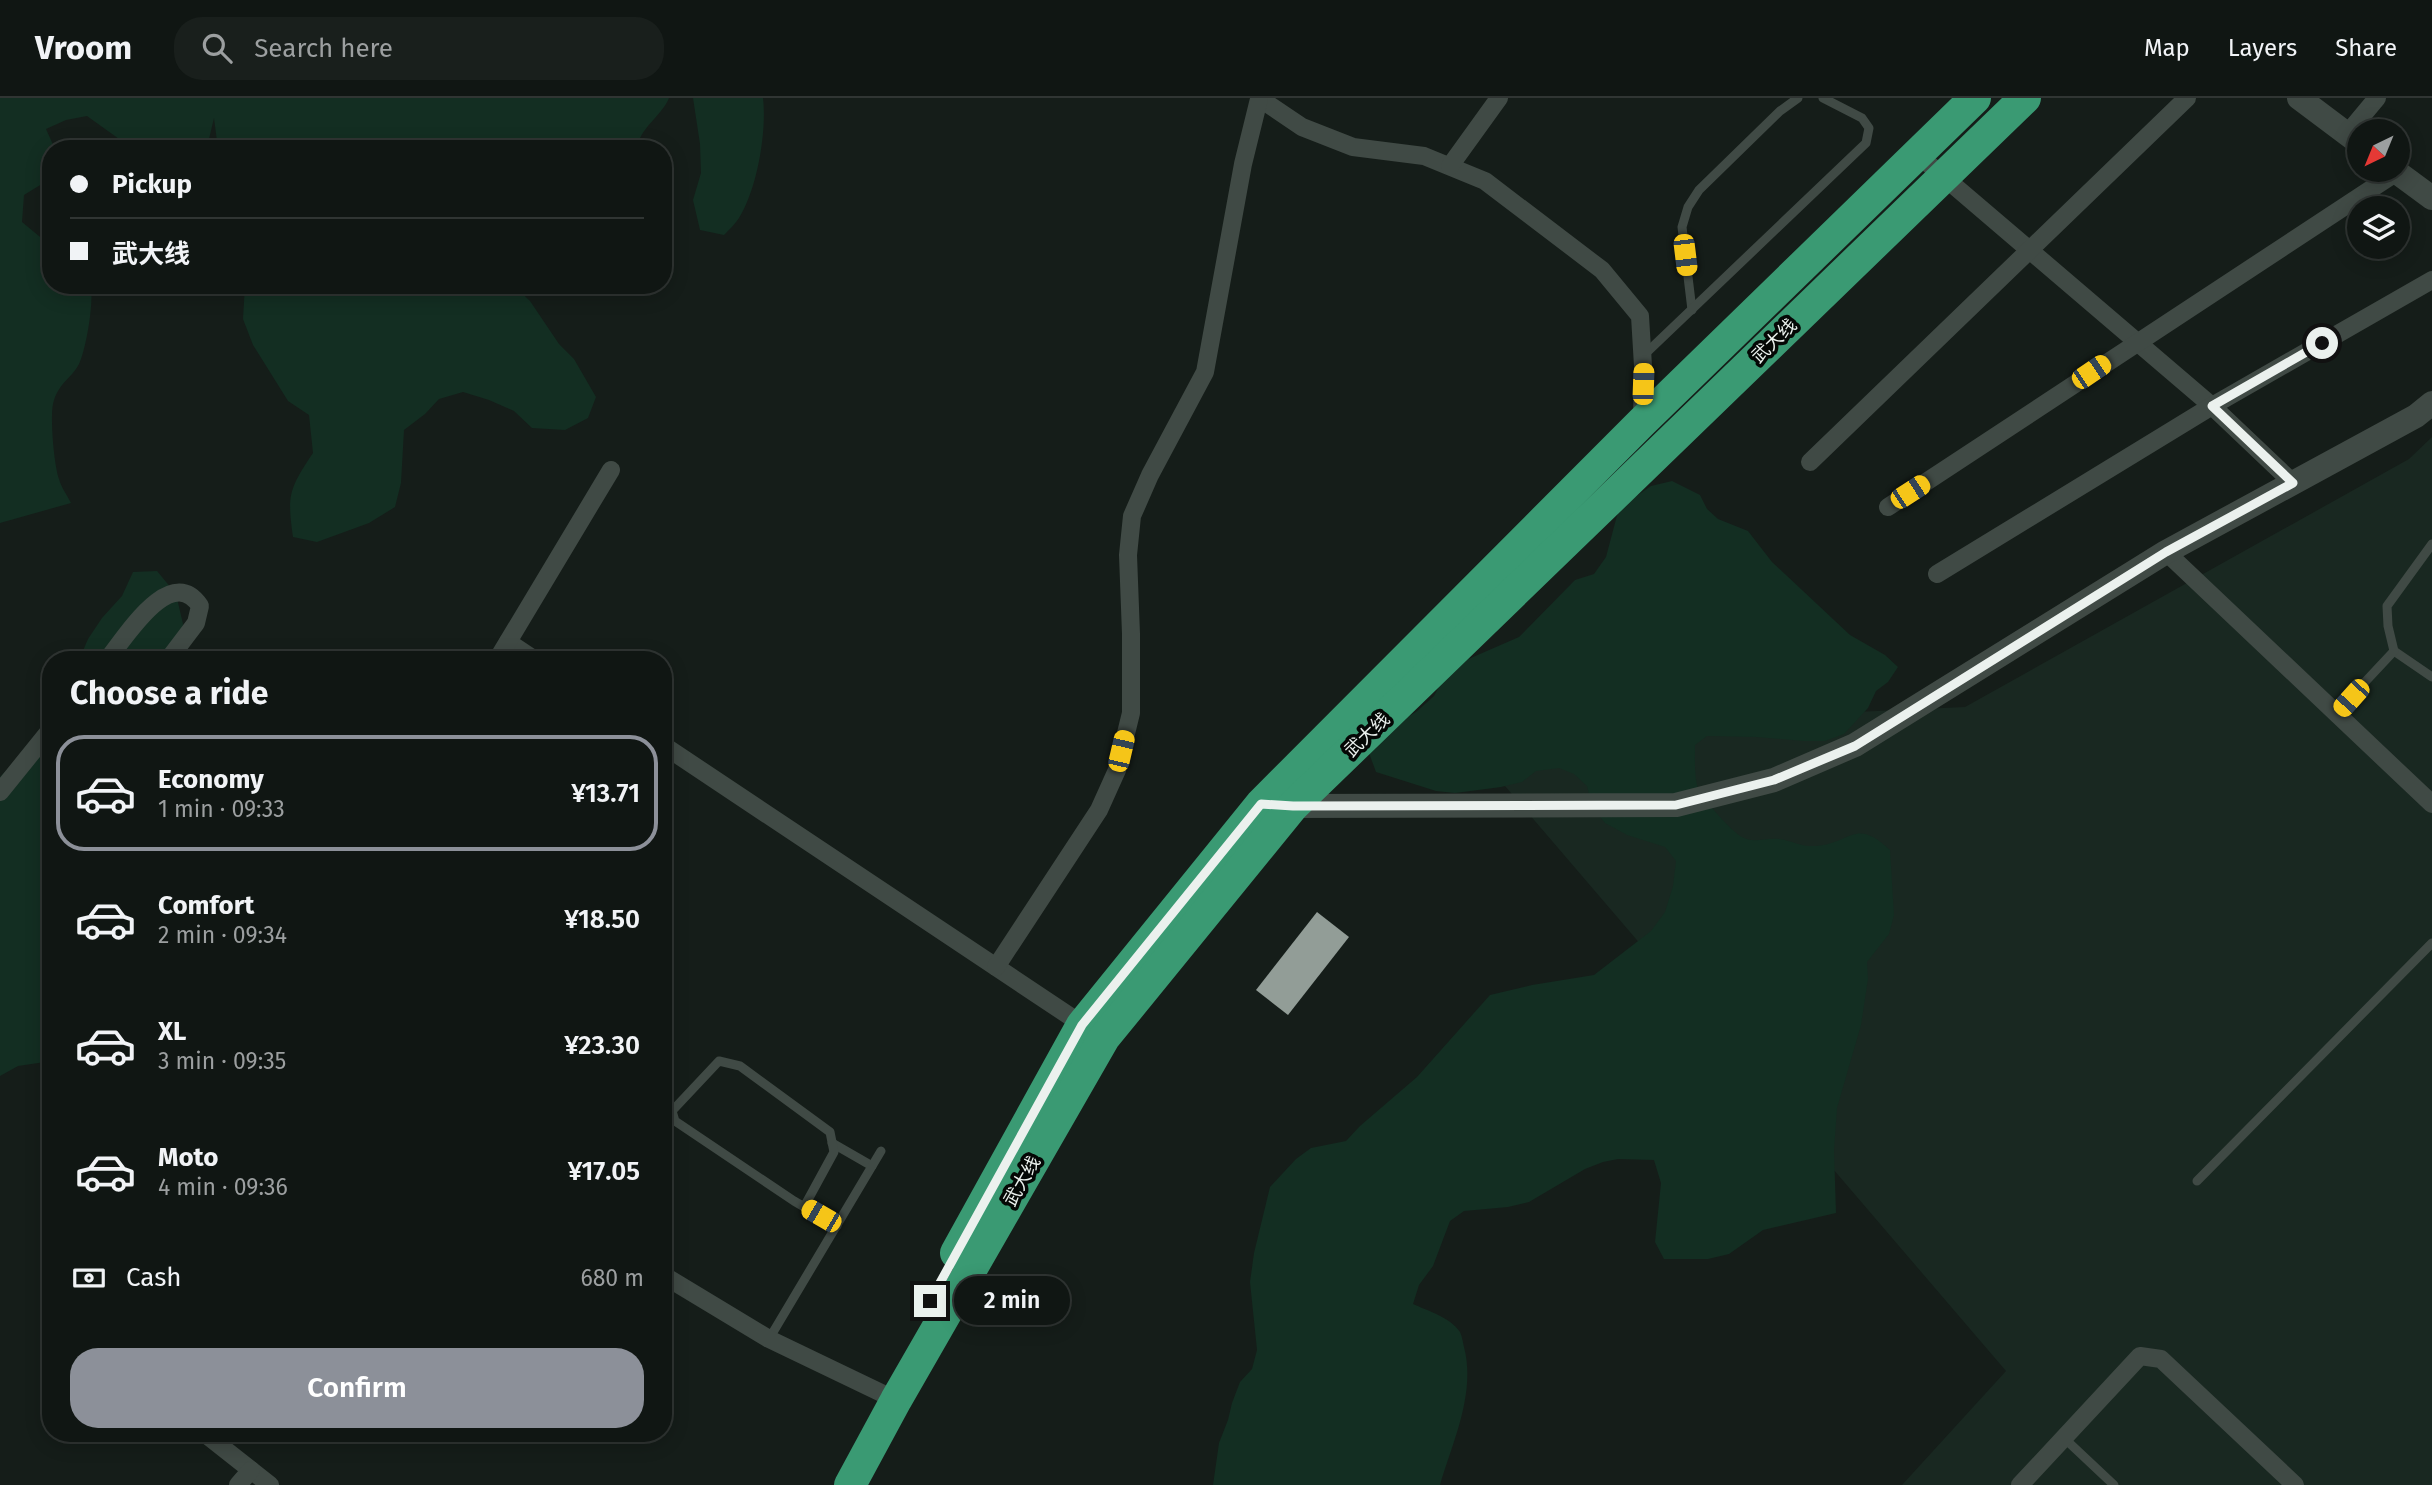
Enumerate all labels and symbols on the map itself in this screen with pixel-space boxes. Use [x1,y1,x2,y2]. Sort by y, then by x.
north arrow [2347,119,2410,182]
car [1673,233,1698,277]
street label: 武大线 [1747,314,1801,368]
route start [2306,327,2338,359]
car [2068,352,2115,392]
car [1632,363,1655,405]
car [1887,472,1934,512]
car [2330,675,2373,721]
street label: 武大线 [1340,708,1394,762]
car [1107,728,1136,774]
street label: 武大线 [999,1152,1045,1210]
car [798,1196,845,1236]
callout: 2 min [954,1276,1070,1326]
route end [914,1285,946,1317]

